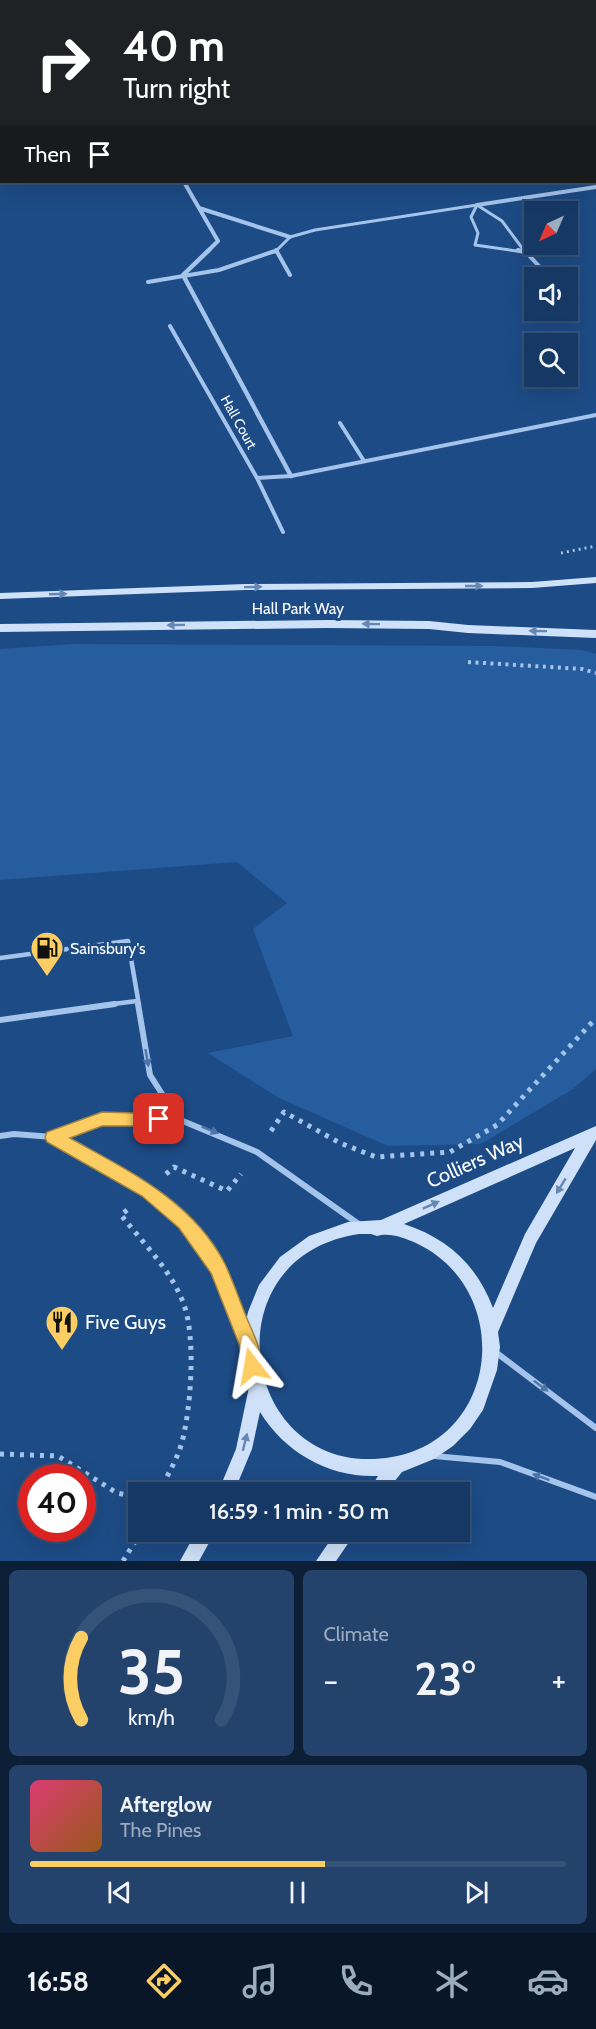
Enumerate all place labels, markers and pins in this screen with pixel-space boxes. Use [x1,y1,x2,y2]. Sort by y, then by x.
fuel station icon: Sainsbury's [29,930,65,977]
place label: Sainsbury's [70,939,146,958]
pin [133,1093,184,1144]
restaurant icon: Five Guys [44,1304,80,1351]
place label: Five Guys [85,1310,166,1334]

